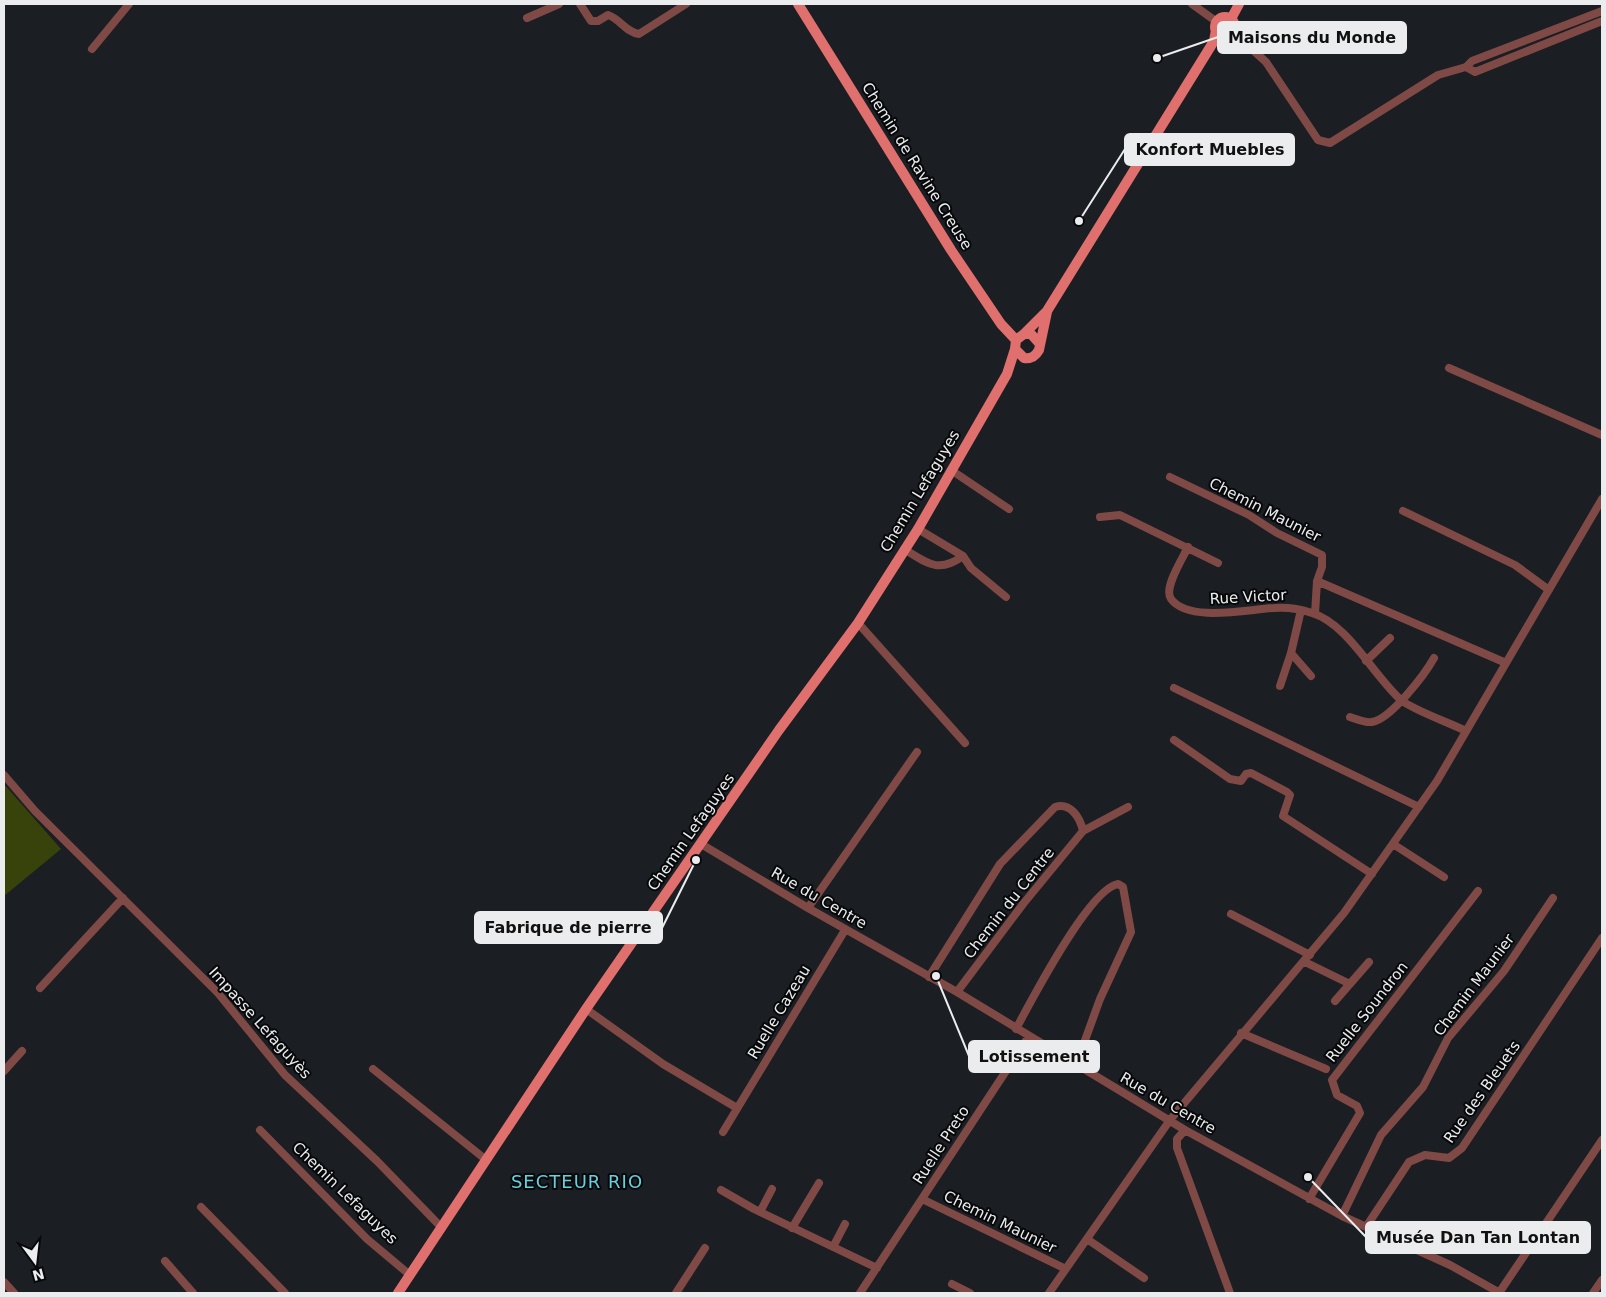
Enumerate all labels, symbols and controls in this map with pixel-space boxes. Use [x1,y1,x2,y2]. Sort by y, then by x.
callout: Maisons du Monde [1218,22,1406,53]
text: Maisons du Monde [1228,28,1396,47]
street label: Chemin de Ravine Creuse [858,79,976,253]
callout: Konfort Muebles [1125,134,1294,165]
text: Konfort Muebles [1135,140,1285,159]
street label: Chemin Lefaguyes [876,427,964,555]
street label: Chemin Maunier [1206,474,1325,546]
street label: Rue Victor [1209,586,1288,608]
street label: Chemin Lefaguyes [644,770,738,894]
street label: Chemin du Centre [960,844,1058,962]
street label: Rue du Centre [768,863,870,933]
callout: Fabrique de pierre [475,912,662,943]
text: Fabrique de pierre [484,918,652,937]
street label: Chemin Maunier [1430,930,1519,1040]
street label: Ruelle Soundron [1322,958,1412,1066]
street label: Ruelle Cazeau [744,962,814,1062]
street label: Impasse Lefaguyès [205,963,315,1083]
street label: Rue des Bleuets [1440,1037,1524,1147]
callout: Lotissement [969,1041,1099,1072]
text: Lotissement [979,1047,1090,1066]
street label: Rue du Centre [1117,1068,1219,1138]
street label: Ruelle Preto [909,1102,973,1188]
street label: Chemin Lefaguyes [289,1138,401,1248]
district label: SECTEUR RIO [511,1171,643,1192]
street label: Chemin Maunier [941,1187,1060,1257]
callout: Musée Dan Tan Lontan [1366,1222,1590,1253]
text: Musée Dan Tan Lontan [1376,1228,1580,1247]
north arrow [10,1237,60,1287]
text: N [31,1265,46,1284]

